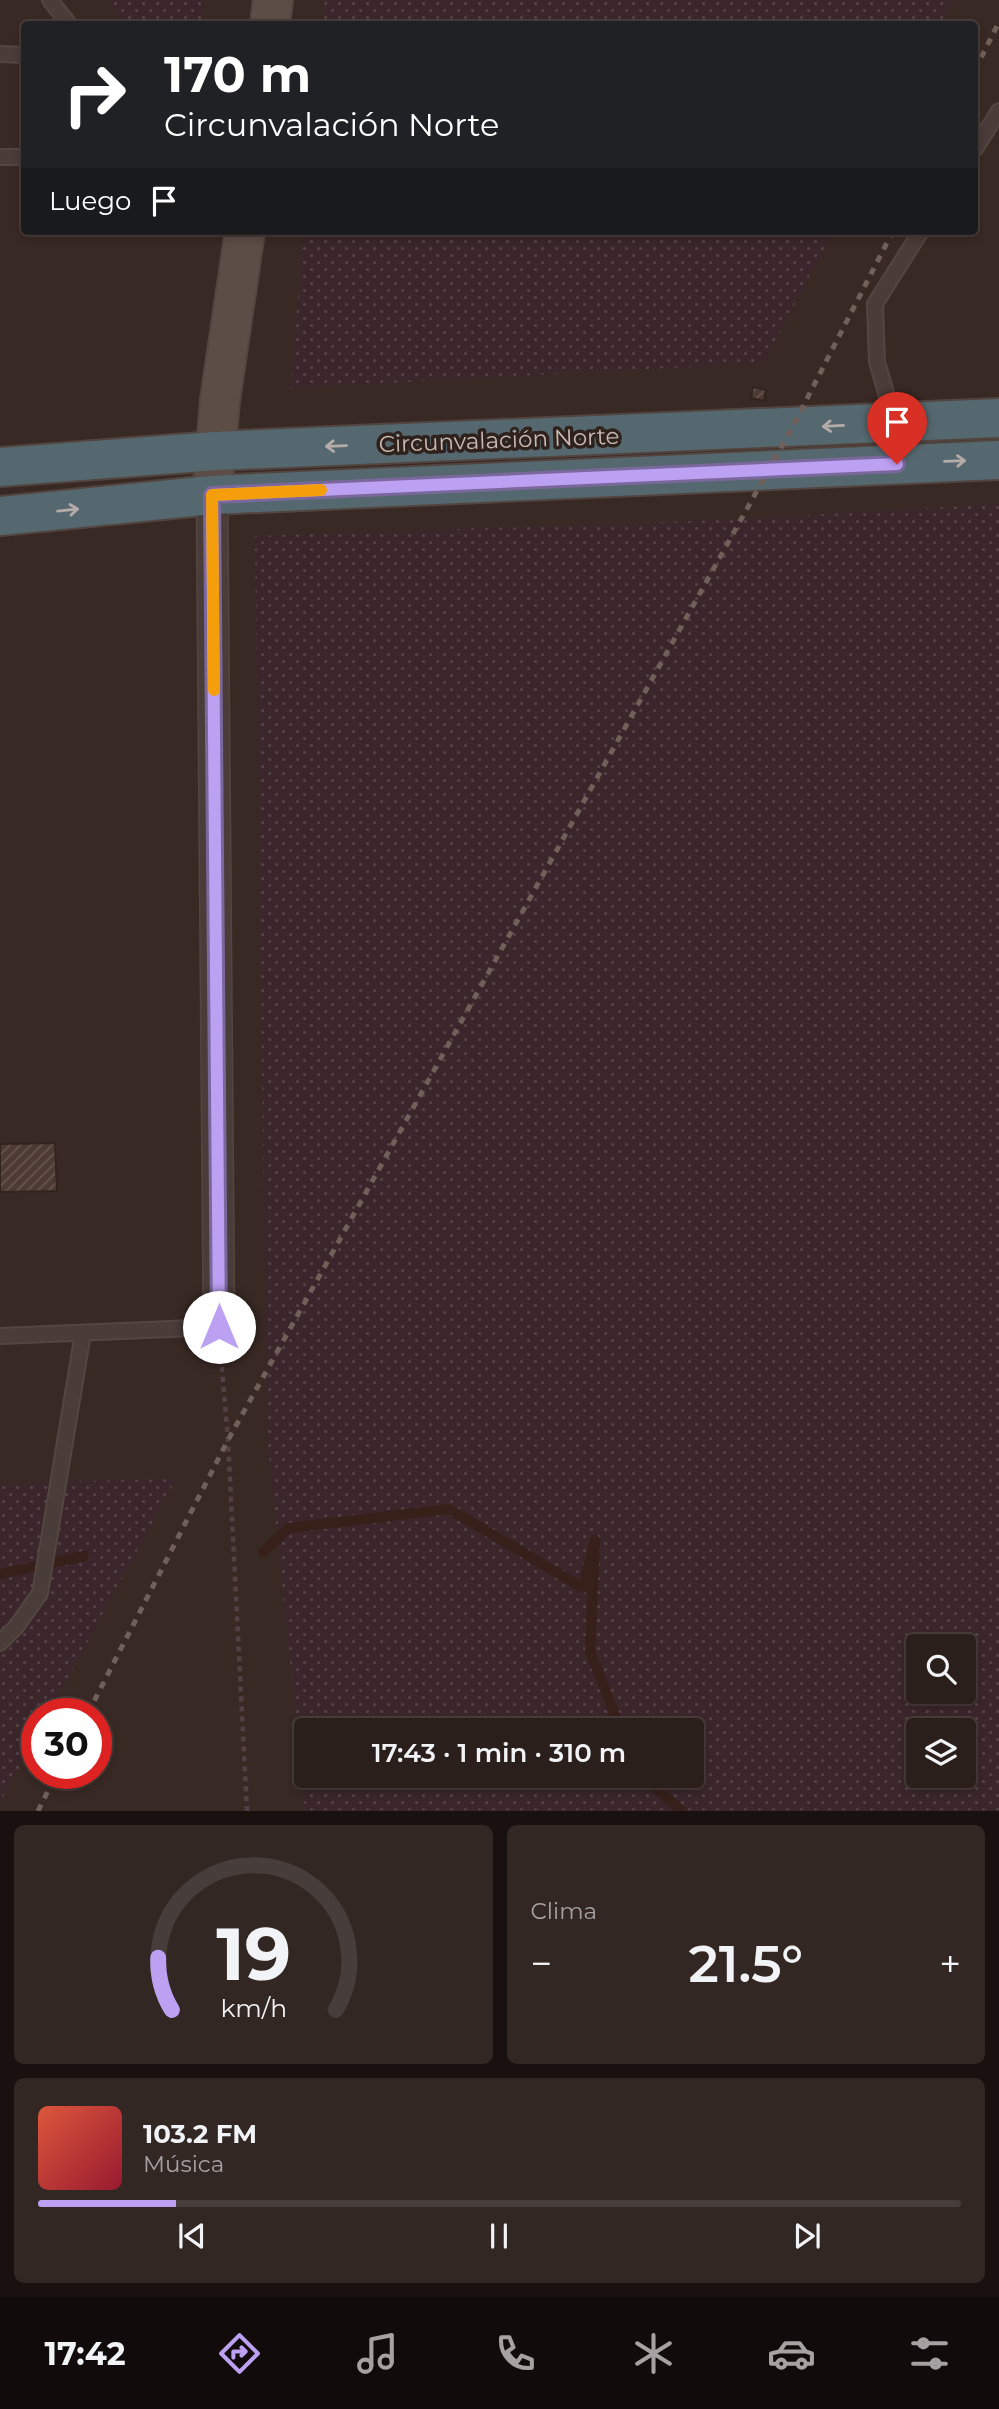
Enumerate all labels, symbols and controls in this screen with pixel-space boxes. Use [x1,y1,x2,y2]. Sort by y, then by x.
text: 170 m [164,45,311,104]
icon: right [49,49,140,140]
text: Circunvalación Norte [164,105,499,144]
icon: arrive [145,182,183,220]
text: Luego [49,185,131,217]
pin [867,392,927,464]
icon: arrive [878,403,916,441]
one-way arrow [822,420,845,433]
street label: Circunvalación Norte [378,422,620,458]
one-way arrow [325,440,348,453]
one-way arrow [944,455,967,468]
one-way arrow [56,503,79,516]
position arrow [182,1290,256,1364]
map controls [906,1634,976,1788]
button: search [906,1634,976,1704]
speed limit sign: 30 [21,1698,112,1789]
button: layers [906,1718,976,1788]
text: 17:43 · 1 min · 310 m [372,1737,626,1769]
text: Clima [531,1897,597,1925]
text: 19 [216,1911,291,1999]
text: 21.5° [689,1932,803,1995]
text: − [531,1940,552,1987]
text: + [939,1940,961,1987]
text: km/h [220,1993,287,2023]
text: 103.2 FM [143,2118,257,2150]
text: Música [143,2150,224,2178]
icon: previous [173,2217,211,2255]
icon: pause [480,2217,518,2255]
icon: next [788,2217,826,2255]
icon: directions [215,2329,264,2378]
icon: music [353,2329,402,2378]
icon: phone [491,2329,540,2378]
icon: climate [629,2329,678,2378]
icon: car [767,2329,816,2378]
icon: filters [905,2329,954,2378]
text: 17:42 [45,2334,126,2373]

